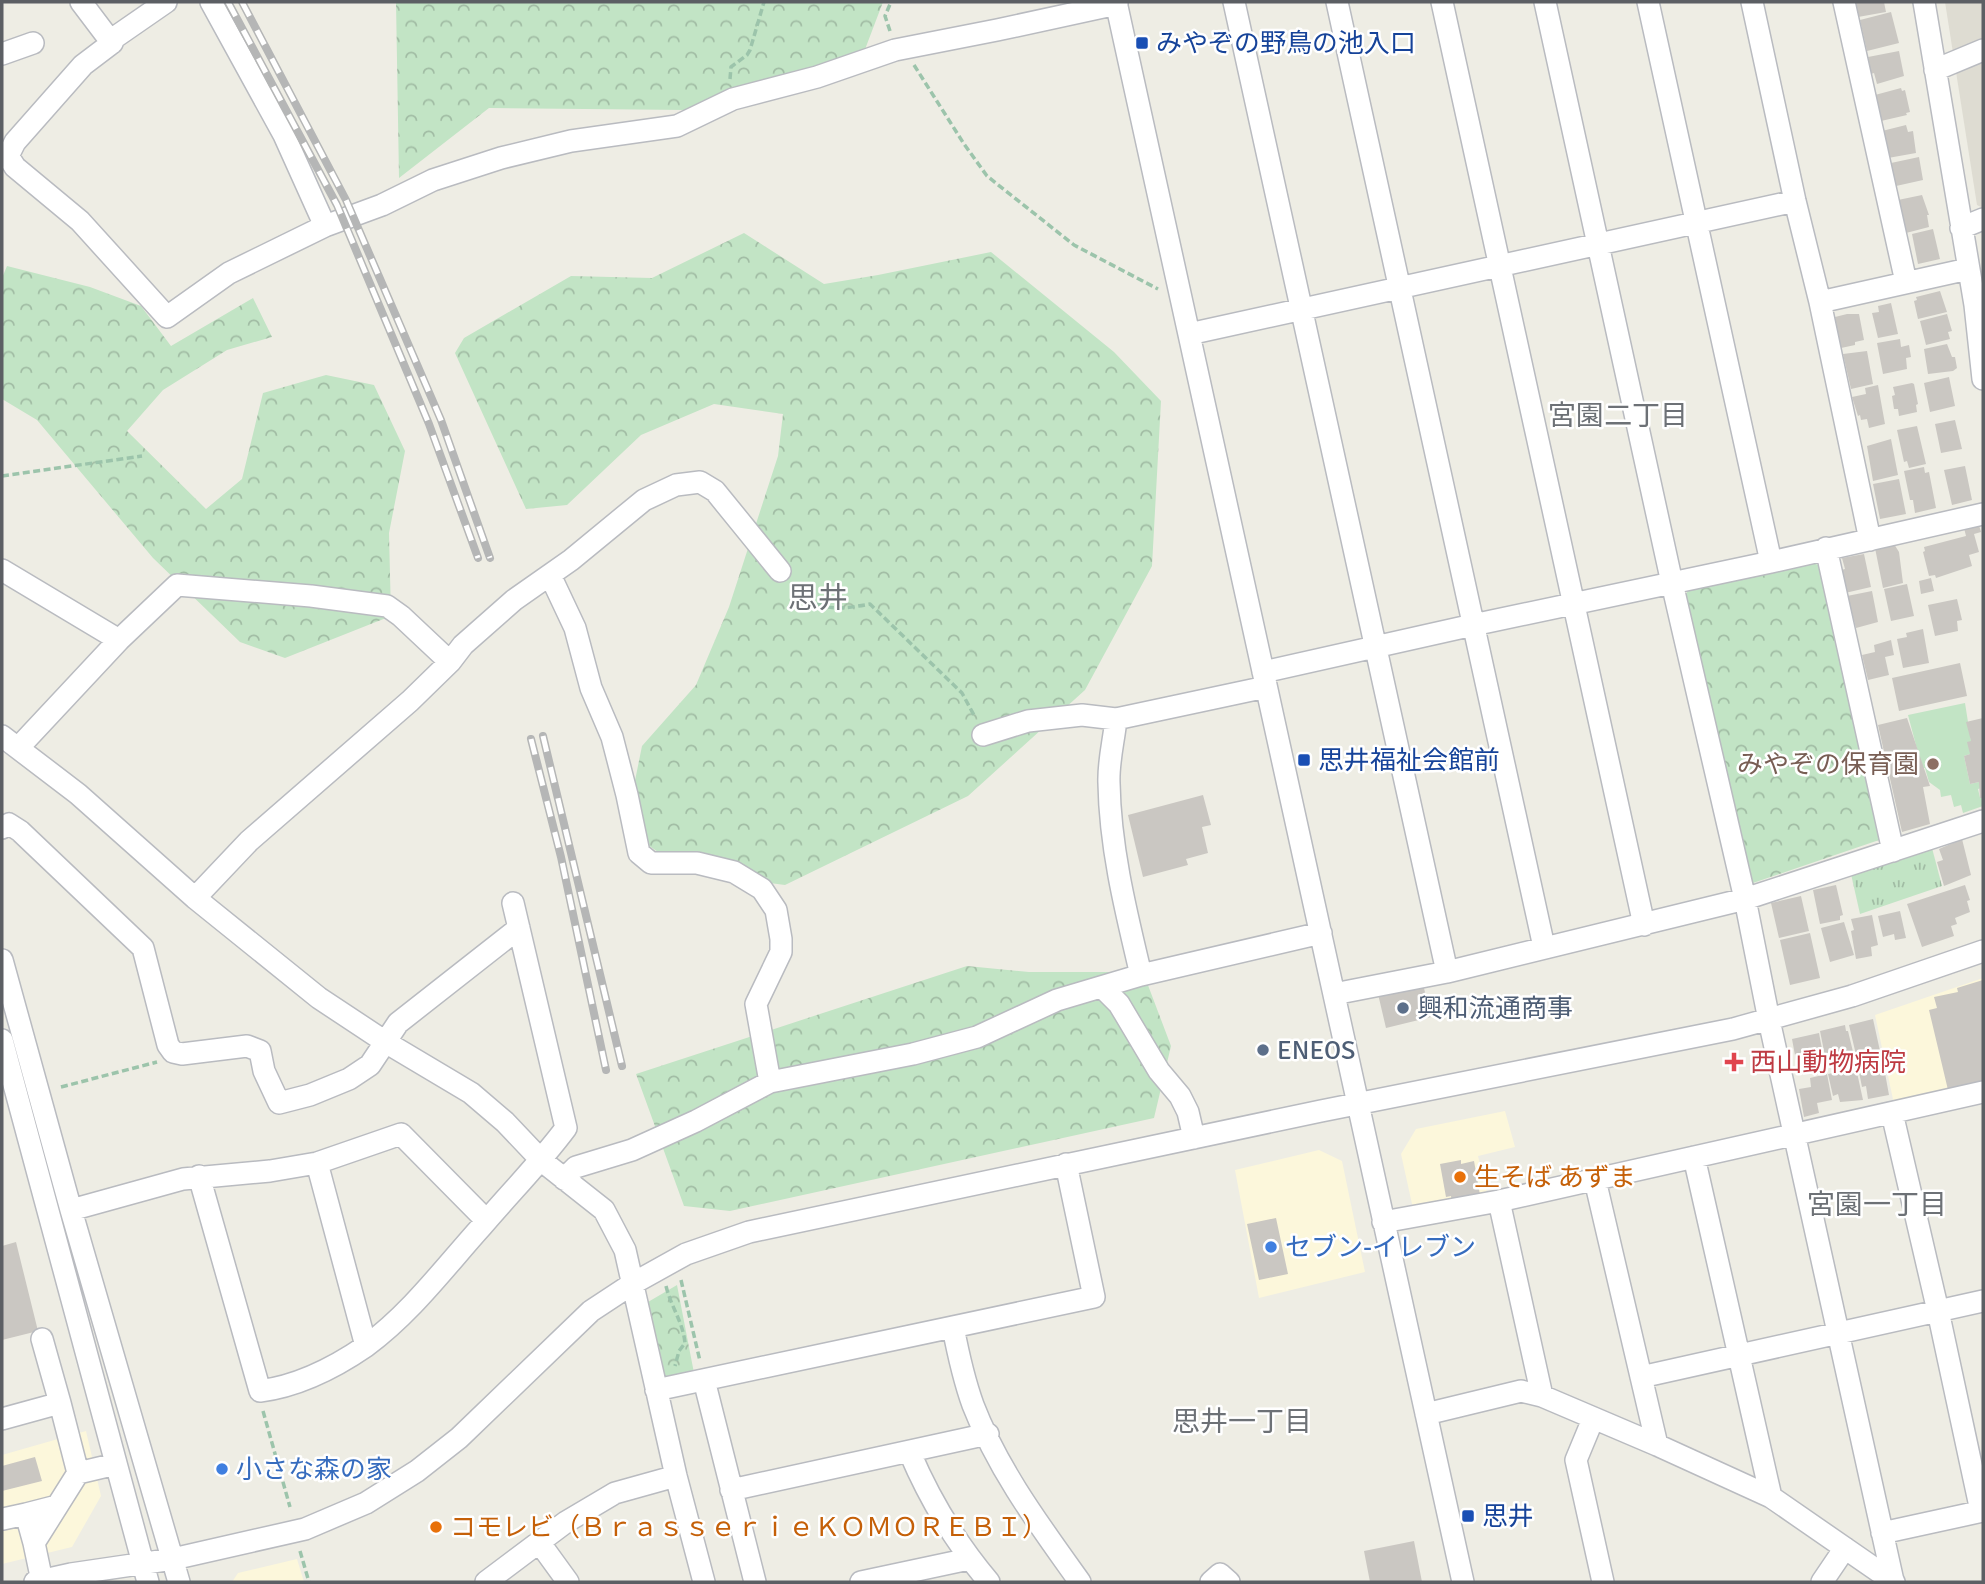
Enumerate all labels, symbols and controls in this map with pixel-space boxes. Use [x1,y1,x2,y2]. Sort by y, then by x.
place label: みやぞの野鳥の池入口 [1156,28,1416,60]
marker: みやぞの野鳥の池入口 [1134,35,1150,51]
district label: 宮園二丁目 [1548,399,1688,433]
district label: 思井 [788,580,848,617]
place label: 思井福祉会館前 [1318,745,1500,777]
place label: みやぞの保育園 [1737,749,1919,781]
marker: 思井福祉会館前 [1296,752,1312,768]
marker: みやぞの保育園 [1925,756,1941,772]
place label: 興和流通商事 [1417,993,1573,1025]
marker: 興和流通商事 [1395,1000,1411,1016]
place label: ENEOS [1277,1035,1355,1067]
marker: ENEOS [1255,1042,1271,1058]
place label: 西山動物病院 [1750,1047,1906,1079]
marker: 西山動物病院 [1724,1052,1744,1072]
place label: 生そば あずま [1474,1162,1636,1194]
marker: 生そば あずま [1452,1169,1468,1185]
district label: 宮園一丁目 [1807,1188,1947,1222]
place label: セブン-イレブン [1285,1232,1476,1264]
marker: セブン-イレブン [1263,1239,1279,1255]
district label: 思井一丁目 [1172,1405,1312,1439]
place label: 小さな森の家 [236,1454,392,1486]
marker: 小さな森の家 [214,1461,230,1477]
place label: 思井 [1482,1501,1534,1533]
marker: 思井 [1460,1508,1476,1524]
place label: コモレビ（ＢｒａｓｓｅｒｉｅＫＯＭＯＲＥＢＩ） [450,1512,1048,1544]
marker: コモレビ（ＢｒａｓｓｅｒｉｅＫＯＭＯＲＥＢＩ） [428,1519,444,1535]

